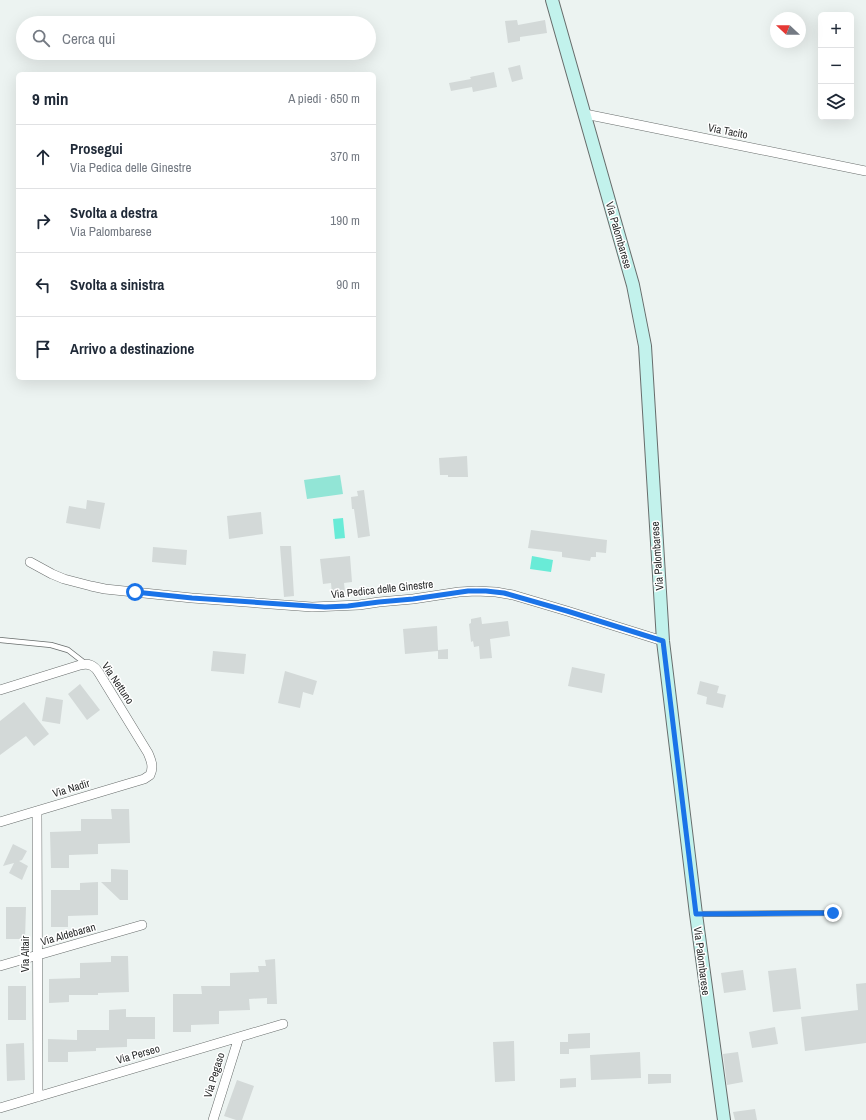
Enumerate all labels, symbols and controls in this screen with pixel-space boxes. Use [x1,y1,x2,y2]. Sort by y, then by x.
north arrow [770,12,806,48]
map controls [818,12,854,120]
button: + [818,12,854,48]
search box [16,16,376,60]
icon: search [30,27,52,49]
text: Cerca qui [62,28,115,49]
button: − [818,48,854,84]
button: layers [818,84,854,120]
text: 9 min [32,87,68,110]
text: A piedi · 650 m [288,90,360,107]
street label: Via Tacito [707,120,749,142]
text: Prosegui [70,138,123,159]
icon: ahead [32,146,54,168]
text: 370 m [330,148,360,165]
text: Via Pedica delle Ginestre [70,159,191,176]
street label: Via Palombarese [603,200,635,270]
text: Svolta a destra [70,202,158,223]
icon: right [32,210,54,232]
text: 190 m [330,212,360,229]
text: Via Palombarese [70,223,152,240]
icon: left [32,274,54,296]
text: Svolta a sinistra [70,274,164,295]
text: 90 m [336,276,360,293]
icon: arrive [32,338,54,360]
text: Arrivo a destinazione [70,338,194,359]
street label: Via Palombarese [648,521,666,591]
street label: Via Pedica delle Ginestre [330,577,434,601]
route start [126,583,144,601]
street label: Via Nettuno [99,659,137,707]
street label: Via Nadir [51,776,91,800]
route end [824,904,842,922]
street label: Via Aldebaran [39,919,97,949]
street label: Via Palombarese [691,926,713,996]
street label: Via Altair [18,936,32,972]
street label: Via Perseo [115,1041,161,1067]
street label: Via Pegaso [201,1051,227,1099]

